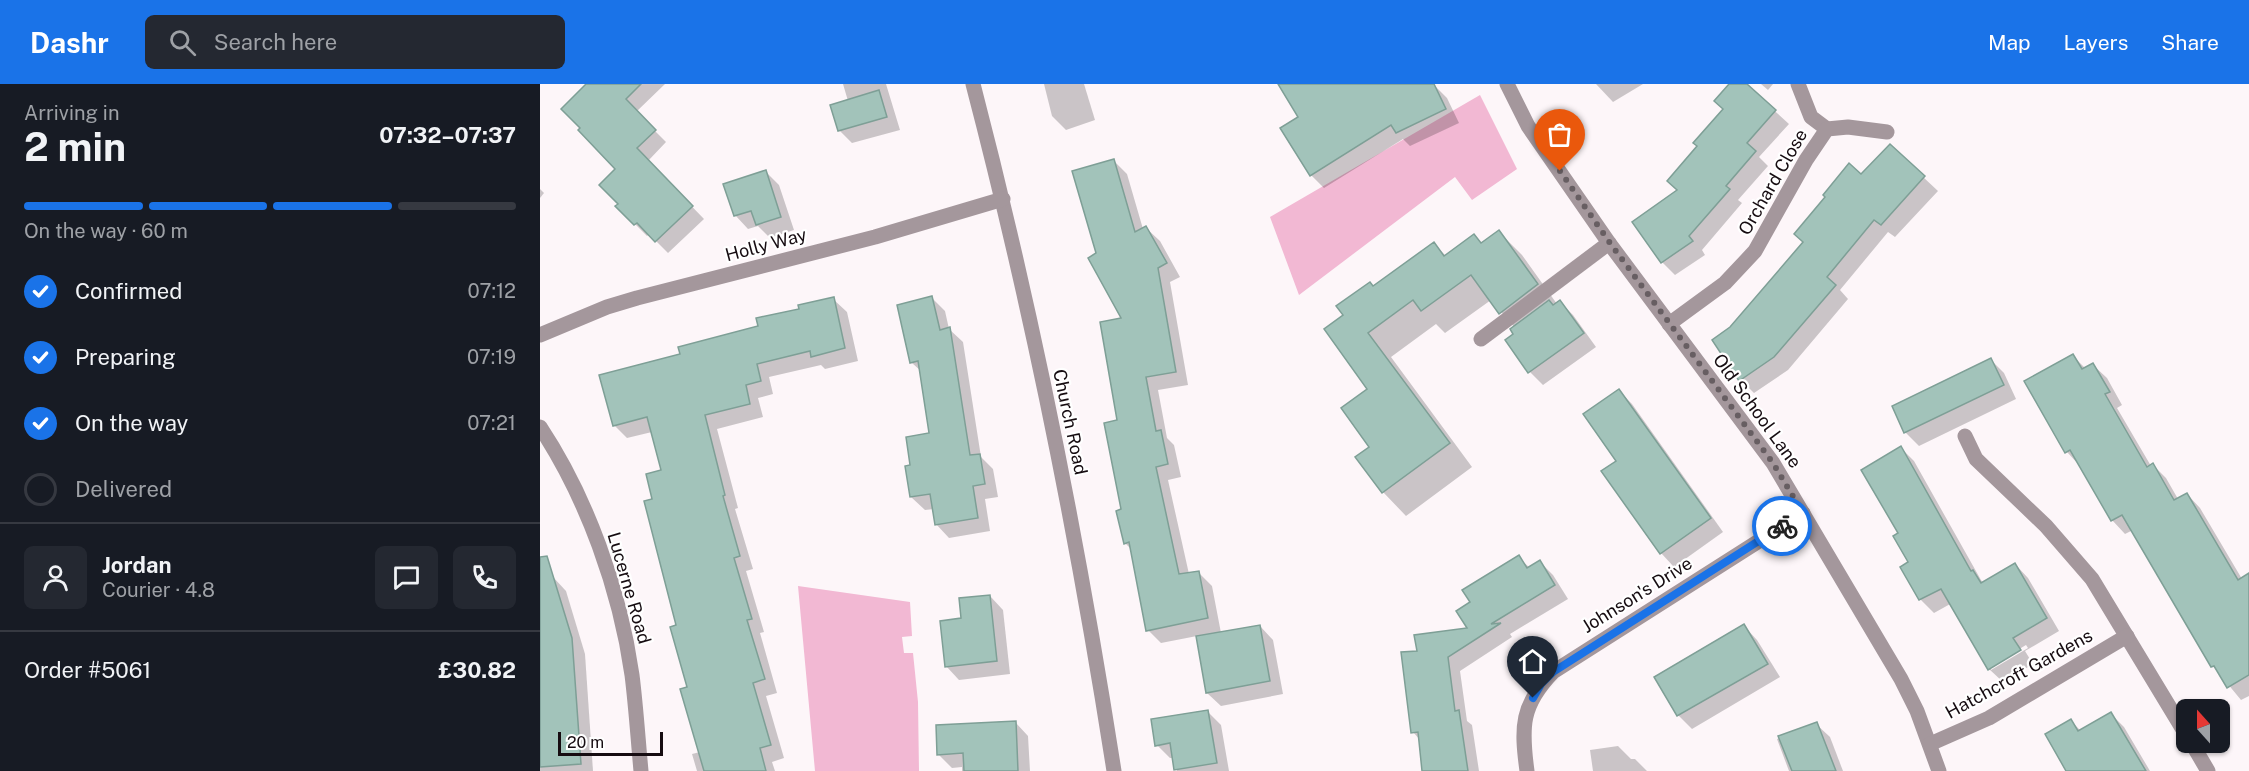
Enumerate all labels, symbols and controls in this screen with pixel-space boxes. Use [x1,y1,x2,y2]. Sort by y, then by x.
search box [145,15,565,69]
text: Dashr [30,26,109,59]
icon: search [166,26,199,59]
text: Search here [214,29,337,55]
text: Map [1988,30,2031,55]
text: Layers [2064,30,2128,55]
text: Share [2161,30,2219,55]
text: Arriving in [24,101,119,125]
pin [1534,109,1585,171]
icon: bag [1543,118,1576,151]
text: 07:32–07:37 [379,122,516,148]
text: 2 min [24,124,126,170]
street label: Orchard Close [1734,125,1811,238]
text: On the way · 60 m [24,219,188,243]
street label: Holly Way [723,223,809,265]
icon: check [24,275,57,308]
text: Confirmed [75,278,182,304]
text: 07:12 [468,279,516,303]
icon: check [24,341,57,374]
text: Preparing [75,344,176,370]
text: 07:19 [467,345,516,369]
street label: Old School Lane [1709,349,1806,472]
street label: Church Road [1049,367,1092,477]
icon: check [24,407,57,440]
text: On the way [75,410,188,436]
text: 07:21 [467,411,516,435]
text: Delivered [75,476,172,502]
courier [1752,496,1812,556]
icon: bike [1766,510,1799,543]
street label: Lucerne Road [603,530,655,646]
button: person [24,546,87,609]
button: chat [375,546,438,609]
button: phone [453,546,516,609]
text: Jordan [102,552,171,578]
street label: Johnson's Drive [1578,552,1696,637]
text: Courier · 4.8 [102,578,215,602]
street label: Hatchcroft Gardens [1942,624,2096,723]
pin [1507,636,1558,698]
icon: home [1516,645,1549,678]
text: Order #5061 [24,657,151,683]
text: £30.82 [438,657,516,683]
north arrow [2176,699,2230,753]
map controls [2176,699,2230,753]
scale bar [558,729,663,756]
text: 20 m [567,733,604,752]

